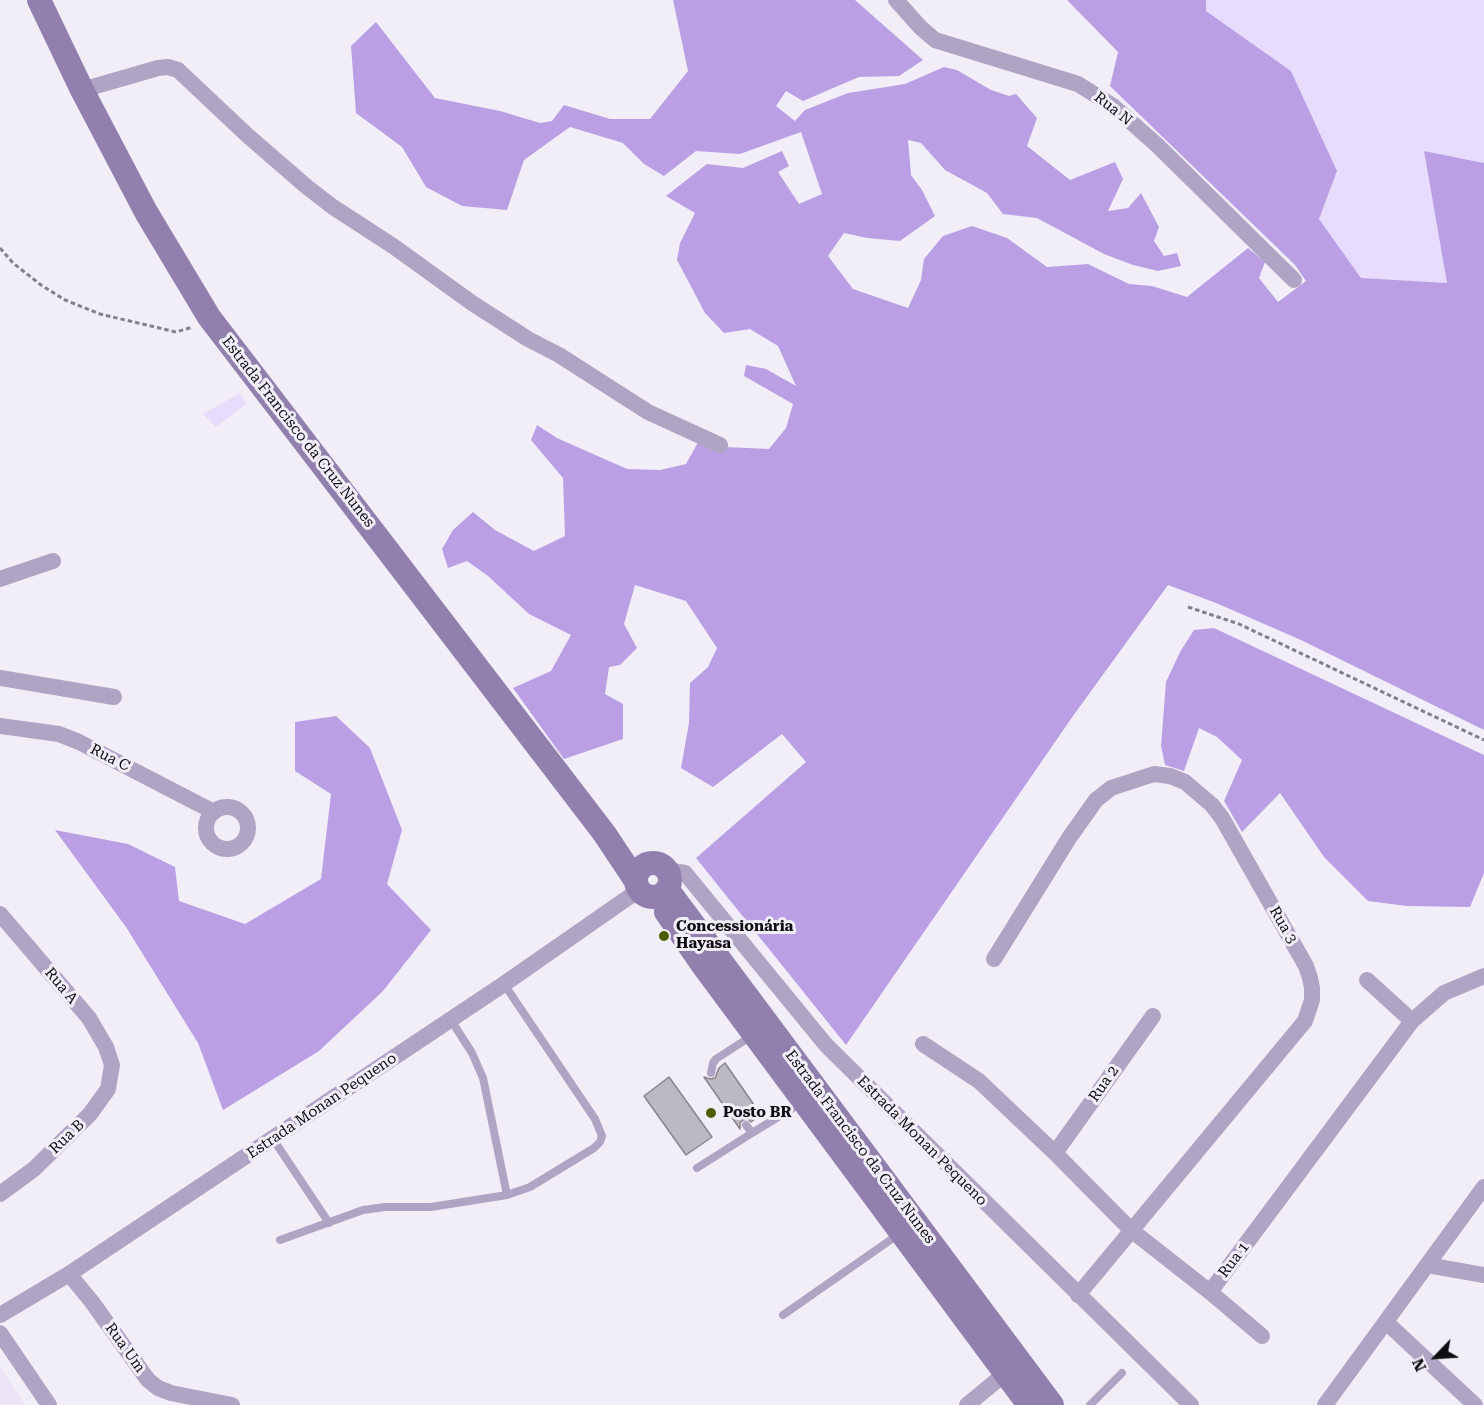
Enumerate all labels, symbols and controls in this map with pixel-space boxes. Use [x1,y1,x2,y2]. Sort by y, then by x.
street label: Rua N [1090,89,1136,129]
street label: Estrada Francisco da Cruz Nunes [218,333,378,531]
street label: Rua C [87,740,133,776]
street label: Rua 3 [1265,903,1301,947]
place label: Concessionária Hayasa [676,918,793,953]
marker: Concessionária Hayasa [657,929,671,943]
street label: Rua A [41,964,81,1008]
street label: Estrada Francisco da Cruz Nunes [781,1047,939,1247]
street label: Estrada Monan Pequeno [244,1049,400,1163]
street label: Rua 2 [1085,1063,1123,1105]
street label: Estrada Monan Pequeno [853,1072,991,1210]
place label: Posto BR [723,1104,792,1122]
marker: Posto BR [704,1106,718,1120]
street label: Rua B [46,1116,88,1158]
street label: Rua 1 [1215,1239,1253,1281]
street label: Rua Um [101,1320,149,1376]
north arrow [1406,1327,1466,1387]
text: N [1408,1355,1430,1374]

